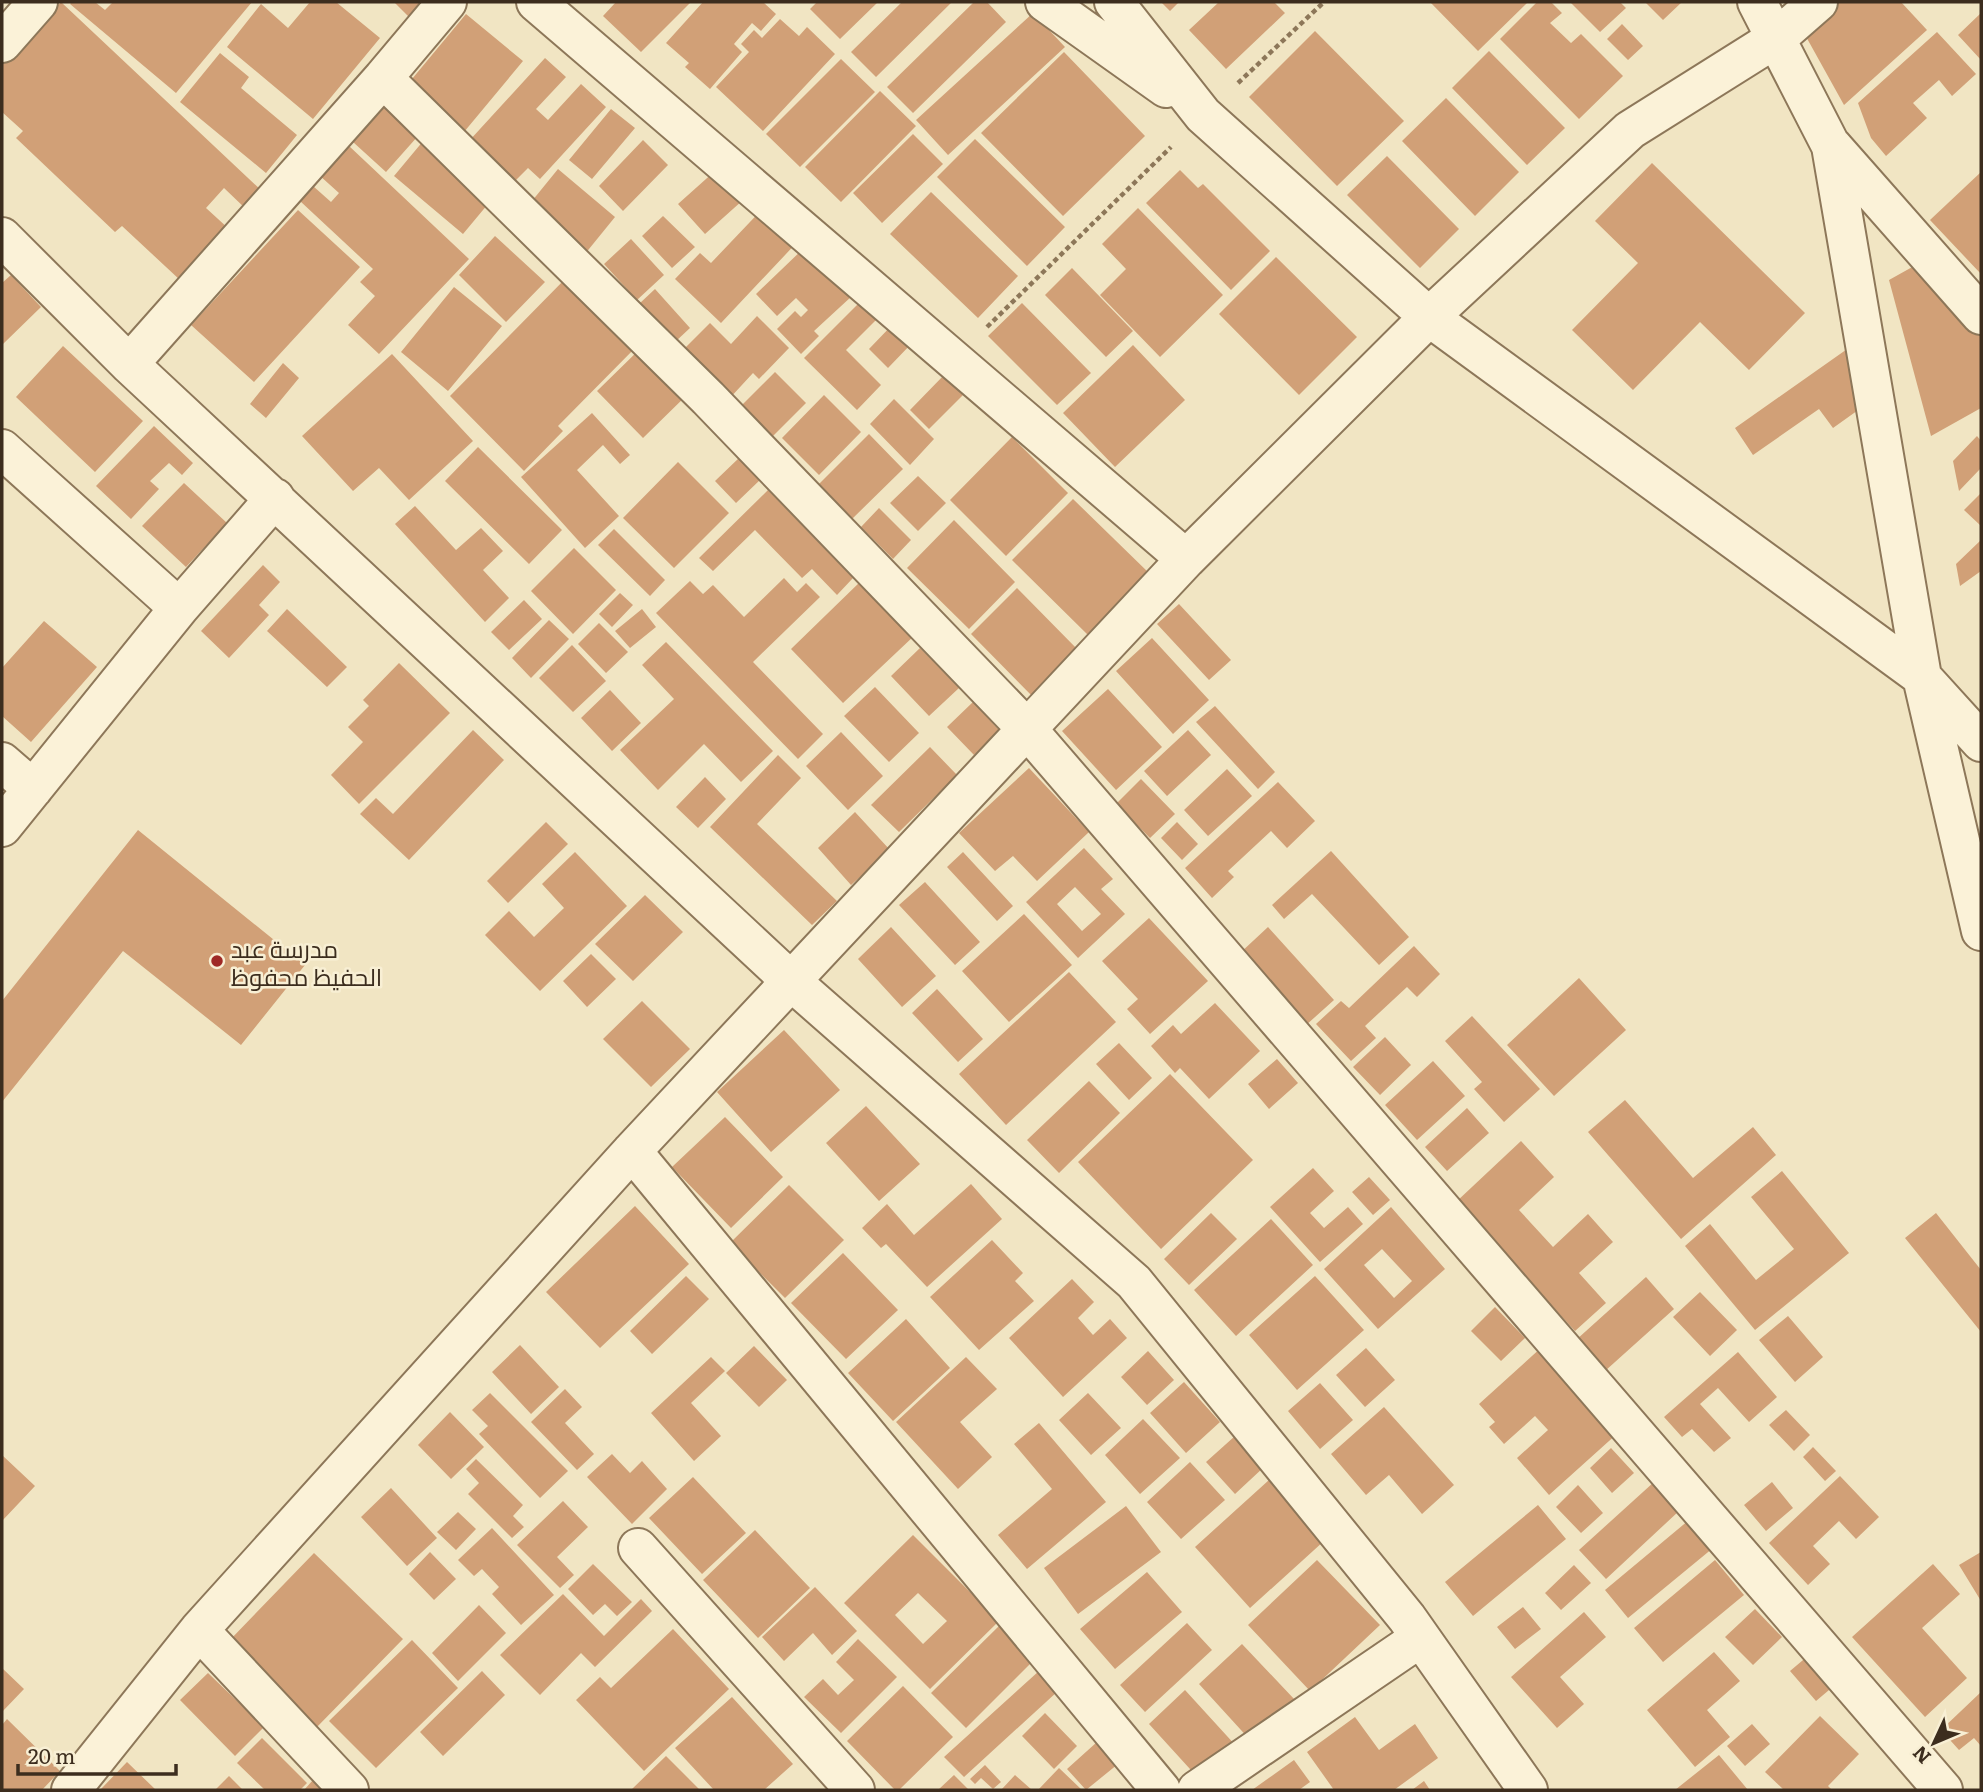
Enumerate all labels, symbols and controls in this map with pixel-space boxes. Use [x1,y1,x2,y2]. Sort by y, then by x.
place label: مدرسة عبد الحفيظ محفوظ [231,930,382,993]
marker: مدرسة عبد الحفيظ محفوظ [209,953,225,969]
north arrow [1899,1708,1969,1778]
scale bar [18,1732,175,1776]
text: 20 m [28,1739,75,1770]
text: N [1905,1740,1937,1771]

